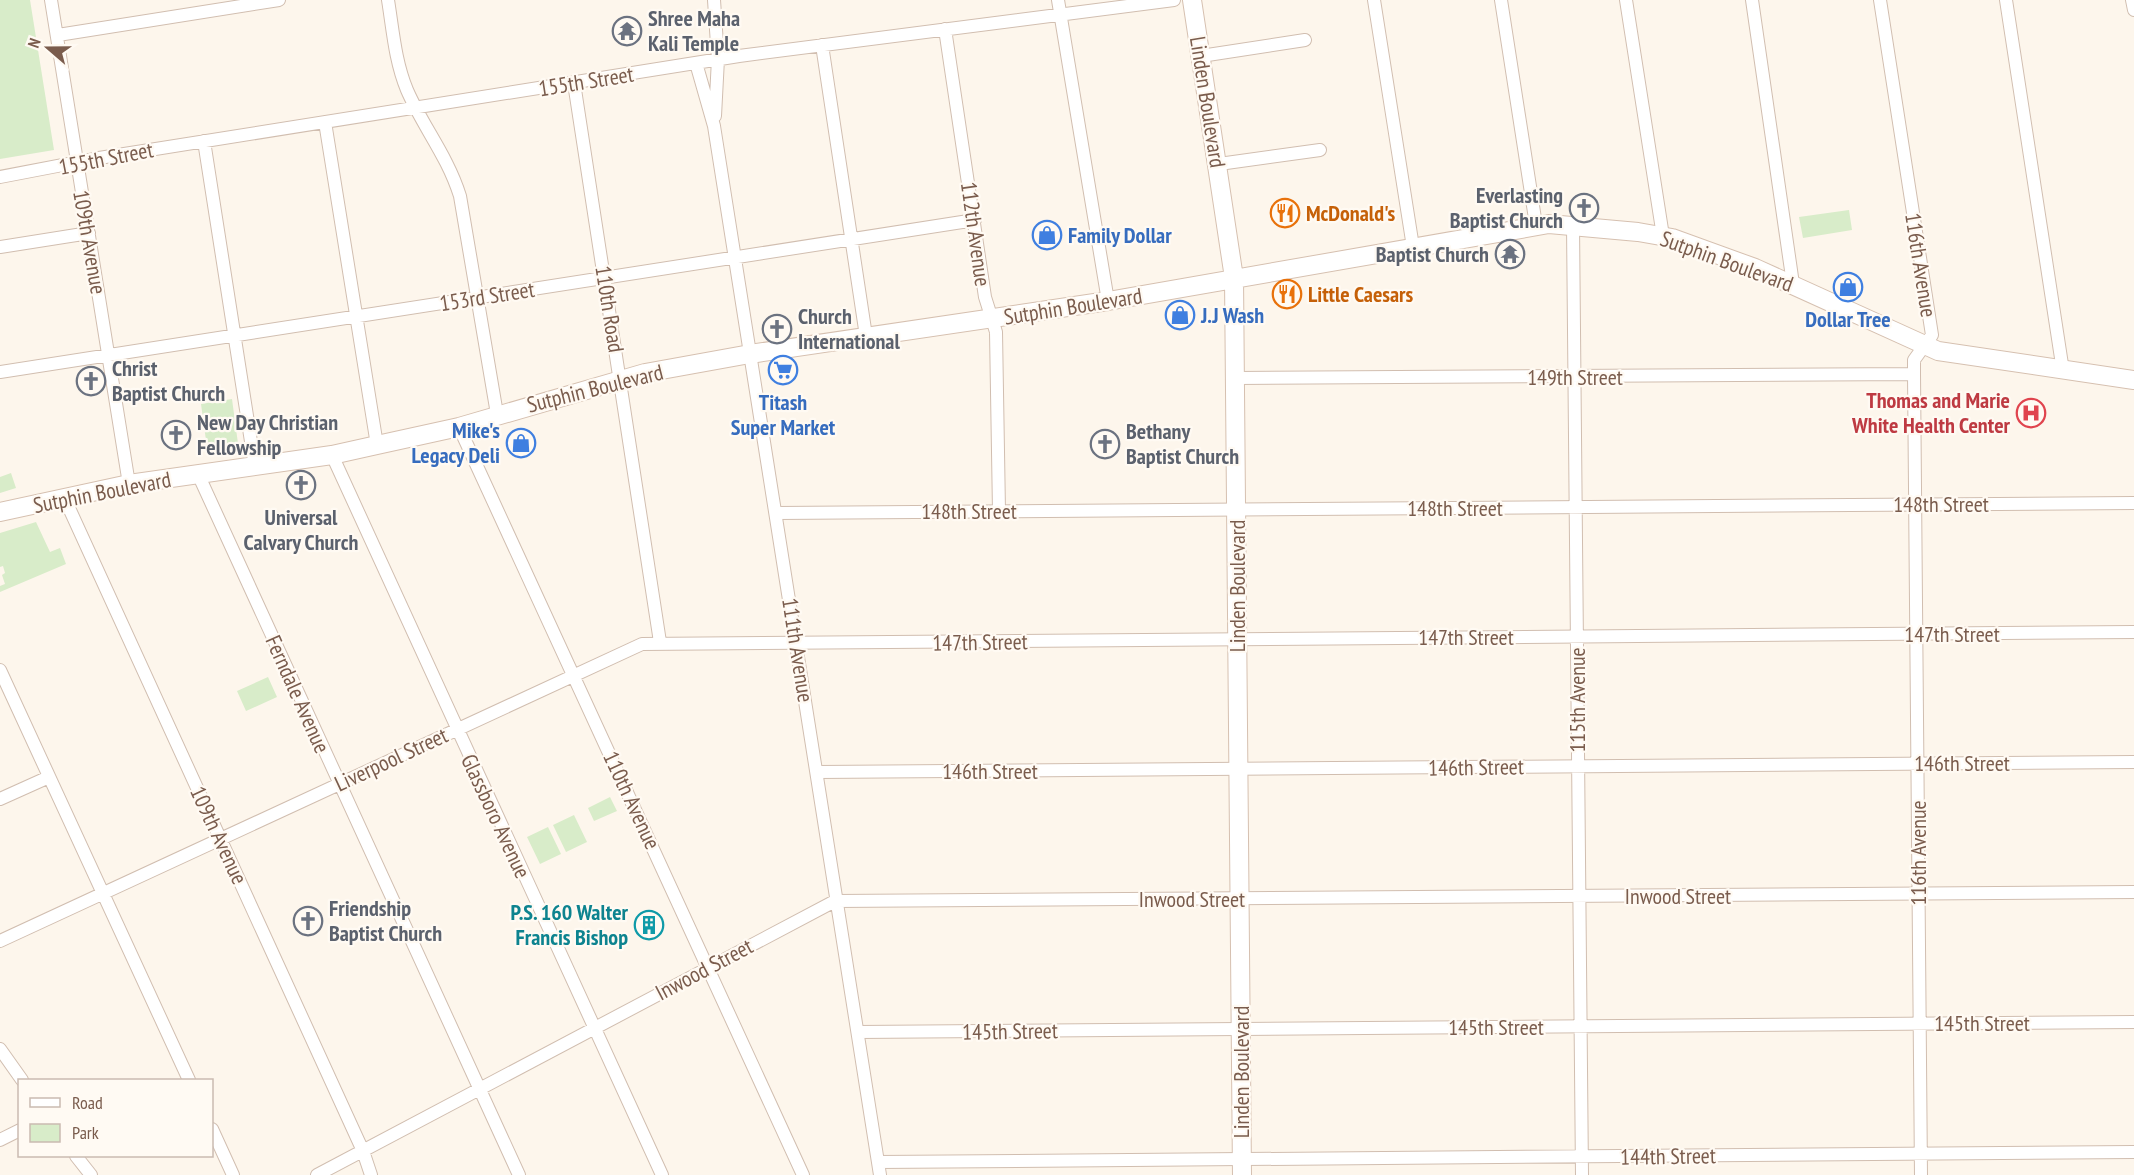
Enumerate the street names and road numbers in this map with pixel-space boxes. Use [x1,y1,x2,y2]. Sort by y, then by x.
street label: Linden Boulevard [1184,34,1232,170]
street label: 155th Street [537,60,635,102]
street label: 155th Street [56,135,156,181]
street label: 112th Avenue [955,180,997,288]
street label: 109th Avenue [67,188,113,296]
street label: 116th Avenue [1899,211,1943,319]
street label: Sutphin Boulevard [1657,224,1797,298]
street label: 110th Road [589,264,631,354]
street label: 153rd Street [438,275,536,317]
street label: Sutphin Boulevard [1002,281,1144,331]
street label: Sutphin Boulevard [524,358,666,418]
street label: 149th Street [1527,363,1623,391]
street label: Sutphin Boulevard [31,465,173,519]
street label: 148th Street [1893,490,1989,518]
street label: 148th Street [1407,494,1503,522]
street label: 148th Street [921,497,1017,525]
street label: Linden Boulevard [1223,520,1251,652]
street label: 111th Avenue [776,596,820,704]
street label: 147th Street [1904,620,2000,648]
street label: 147th Street [1418,623,1514,651]
street label: 147th Street [932,627,1028,657]
street label: Ferndale Avenue [260,631,336,757]
street label: 115th Avenue [1563,647,1591,753]
street label: Liverpool Street [330,721,452,797]
street label: 110th Avenue [597,746,667,854]
street label: Glassboro Avenue [455,749,537,883]
street label: 146th Street [1914,749,2010,777]
street label: 146th Street [1428,752,1524,782]
street label: 146th Street [942,757,1038,785]
street label: 109th Avenue [184,781,254,889]
street label: 116th Avenue [1904,800,1932,906]
street label: Inwood Street [1625,882,1731,910]
street label: Inwood Street [1139,885,1245,913]
street label: Inwood Street [650,932,758,1006]
street label: Linden Boulevard [1227,1006,1255,1138]
street label: 145th Street [1934,1009,2030,1037]
street label: 145th Street [1448,1013,1544,1041]
street label: 145th Street [962,1016,1058,1046]
street label: 144th Street [1620,1141,1716,1171]

